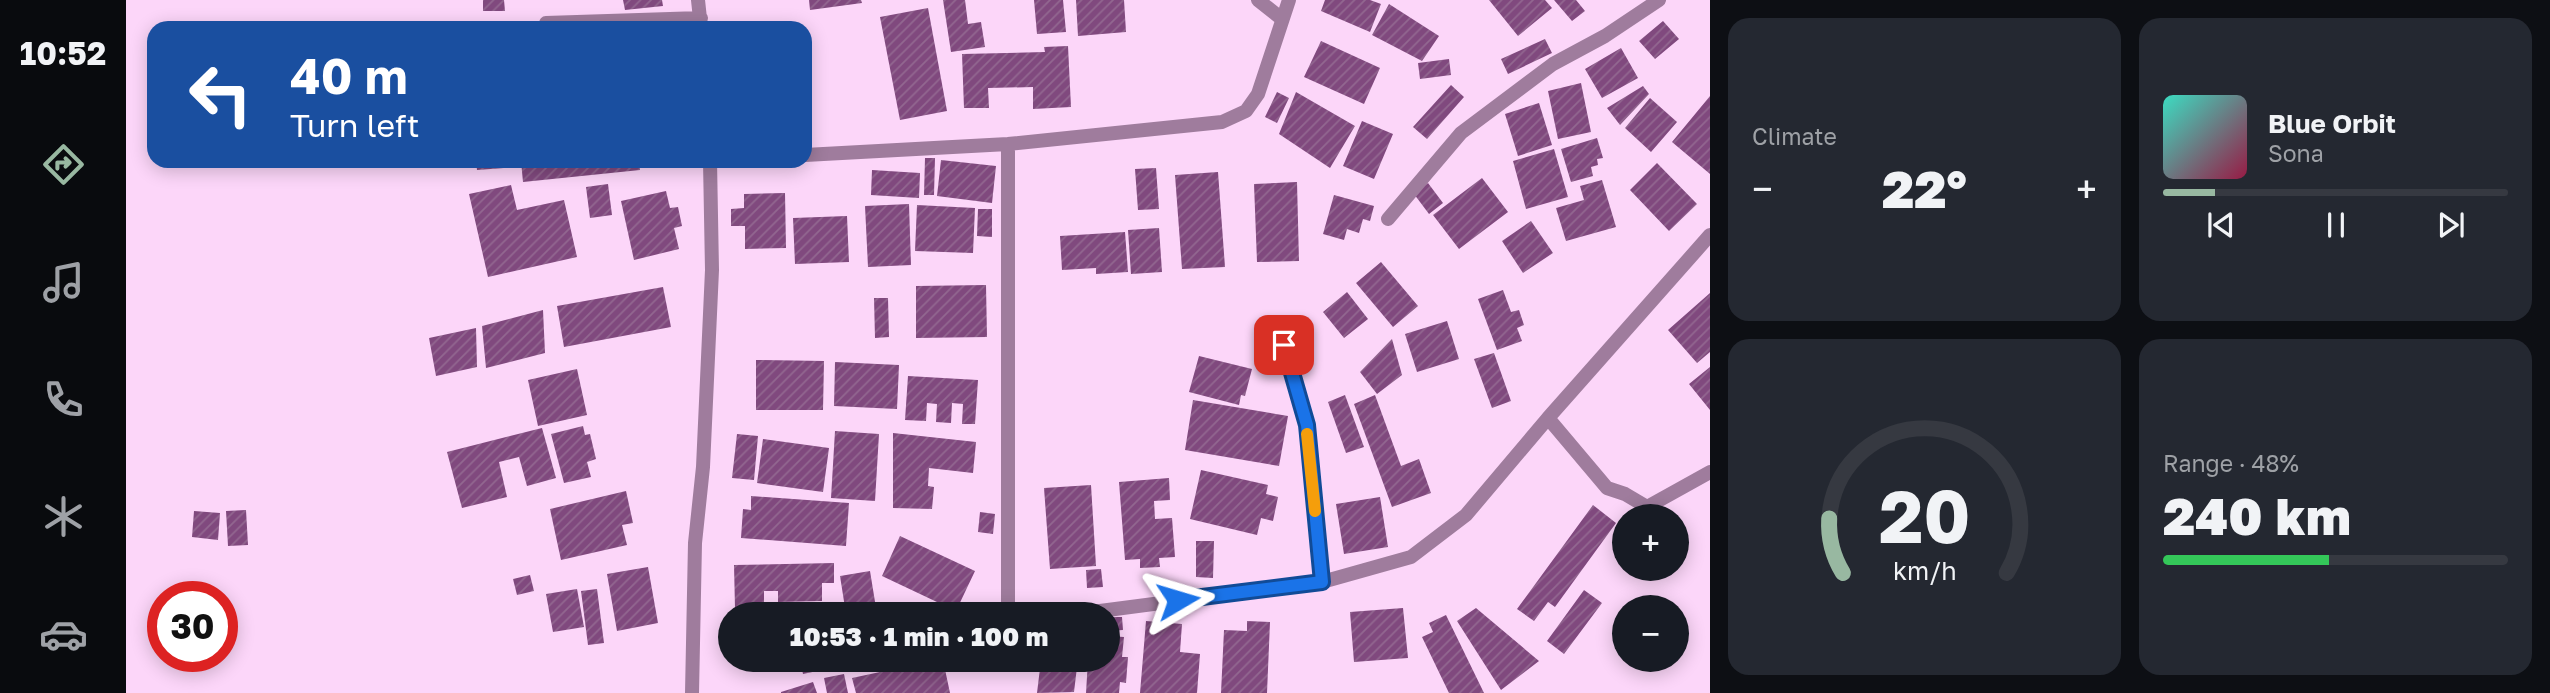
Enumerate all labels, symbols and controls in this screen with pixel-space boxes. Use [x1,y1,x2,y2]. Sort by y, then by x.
text: 10:52 [20,34,106,72]
text: 40 m [290,46,408,105]
icon: left [175,49,266,140]
text: Turn left [290,106,419,144]
text: Blue Orbit [2268,108,2396,139]
text: Climate [1752,122,1837,150]
text: Sona [2268,139,2324,167]
icon: directions [39,140,88,189]
text: 22° [1882,157,1967,219]
text: − [1752,166,1773,211]
text: + [2076,166,2097,211]
icon: previous [2202,206,2240,244]
icon: pause [2317,206,2355,244]
icon: next [2432,206,2470,244]
icon: music [39,258,88,307]
pin [1254,315,1314,375]
icon: arrive [1265,326,1303,364]
icon: phone [39,375,88,424]
text: Range · 48% [2163,449,2299,477]
text: 20 [1879,472,1970,559]
text: 240 km [2163,484,2351,546]
icon: climate [39,492,88,541]
map controls [1612,504,1689,672]
button: + [1612,504,1689,581]
text: km/h [1893,555,1956,586]
position arrow [1141,563,1215,637]
speed limit sign: 30 [147,581,238,672]
button: − [1612,595,1689,672]
icon: car [39,610,88,659]
text: 10:53 · 1 min · 100 m [790,621,1048,652]

